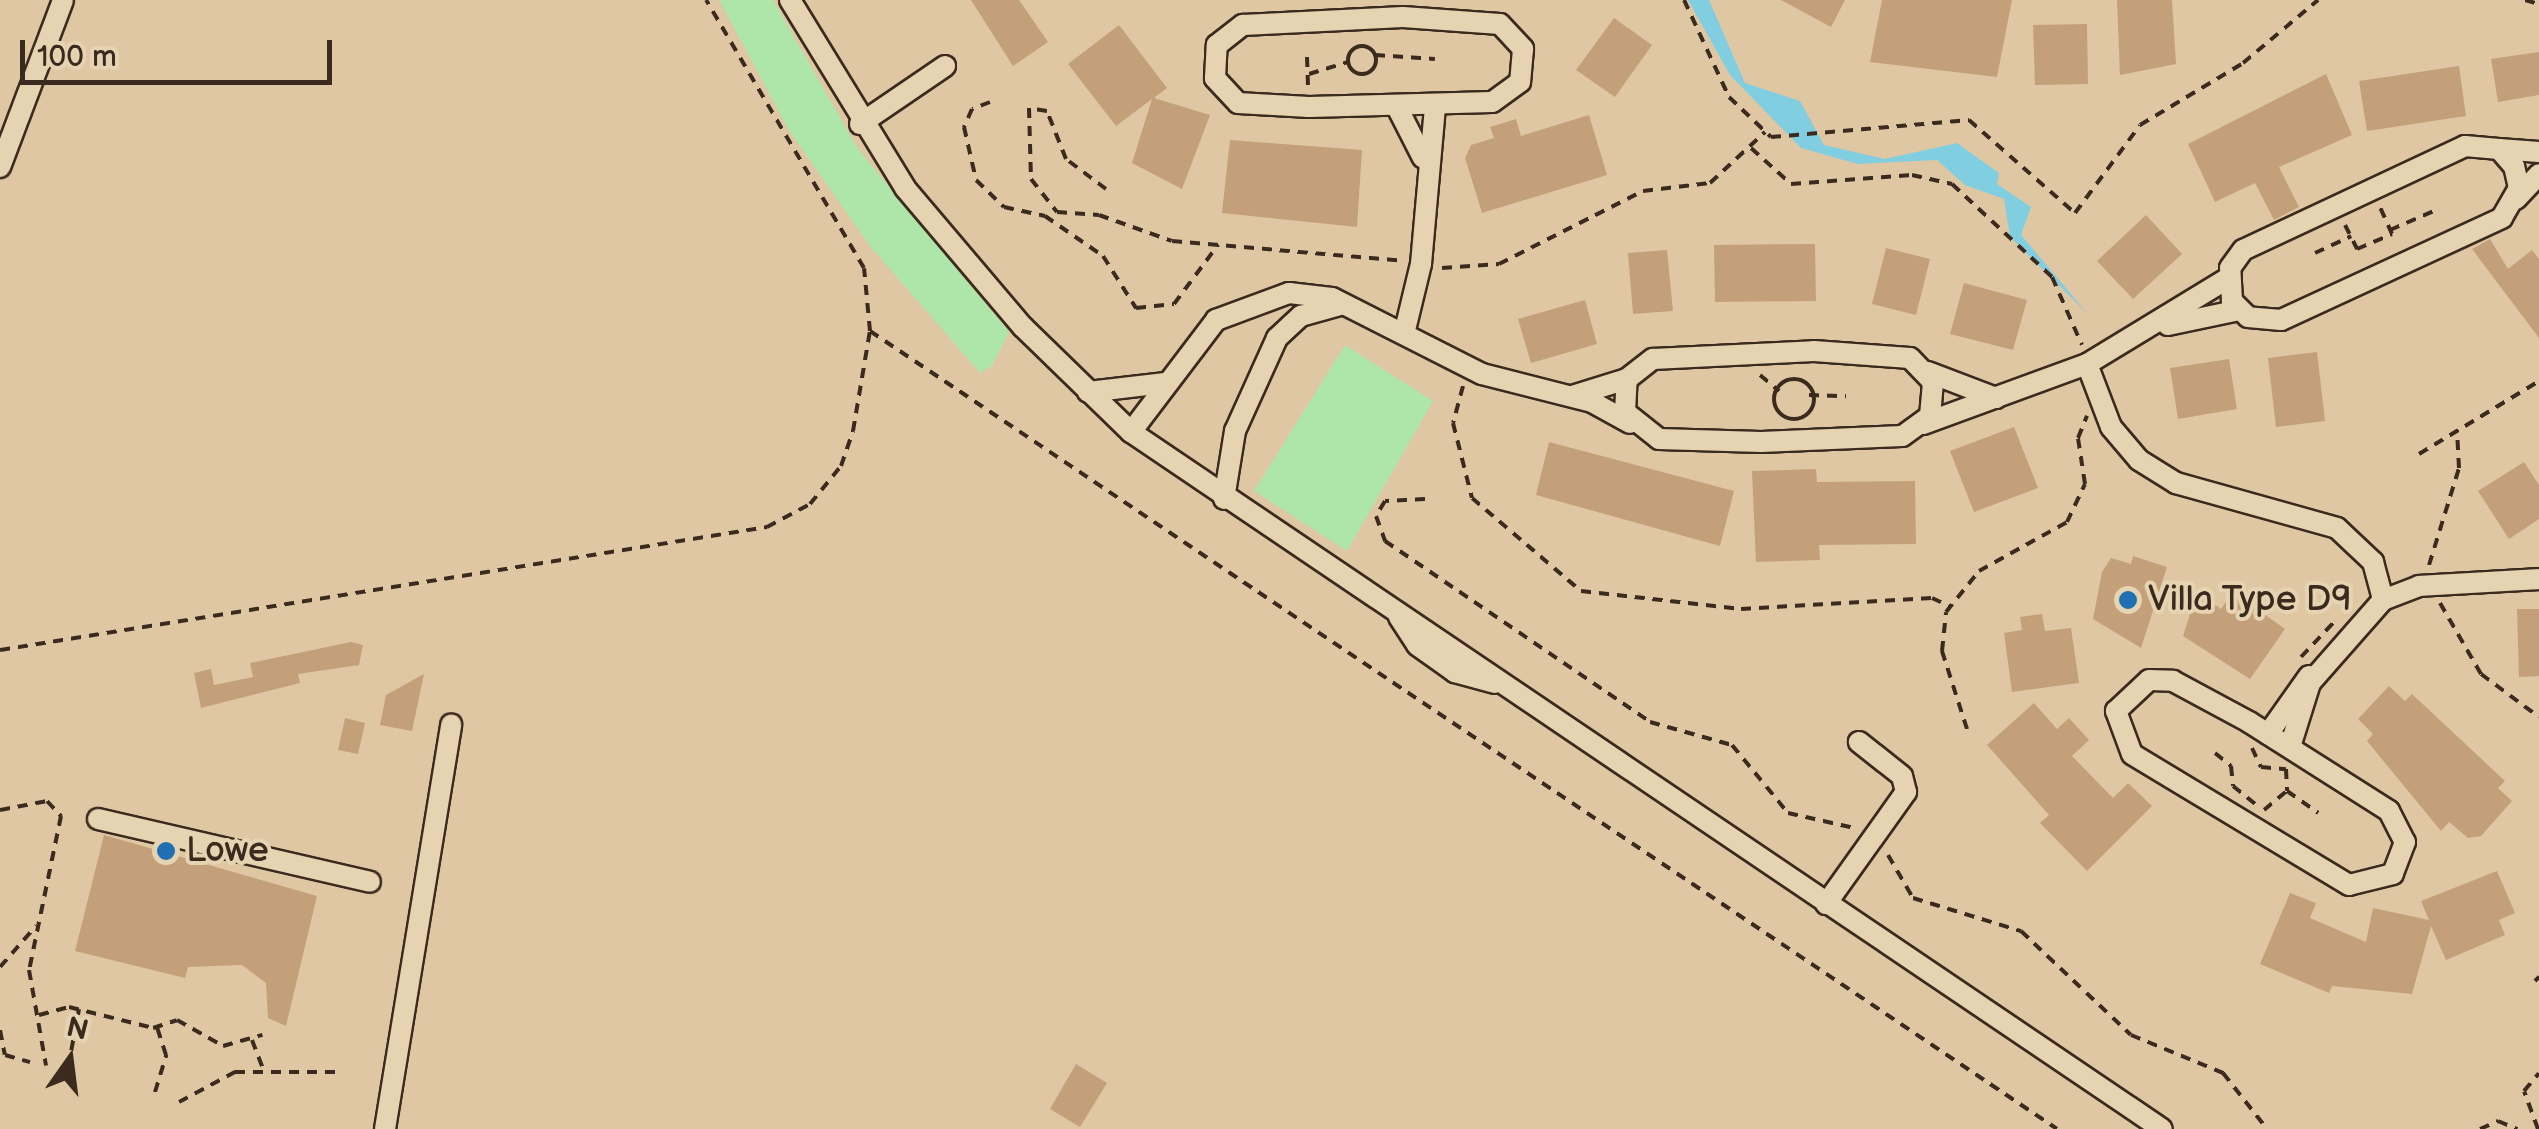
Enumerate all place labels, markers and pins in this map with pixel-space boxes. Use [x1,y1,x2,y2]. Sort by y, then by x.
place label: Villa Type D9 [2148,579,2353,621]
marker: Villa Type D9 [2117,589,2139,611]
place label: Lowe [186,830,269,872]
marker: Lowe [155,840,177,862]

